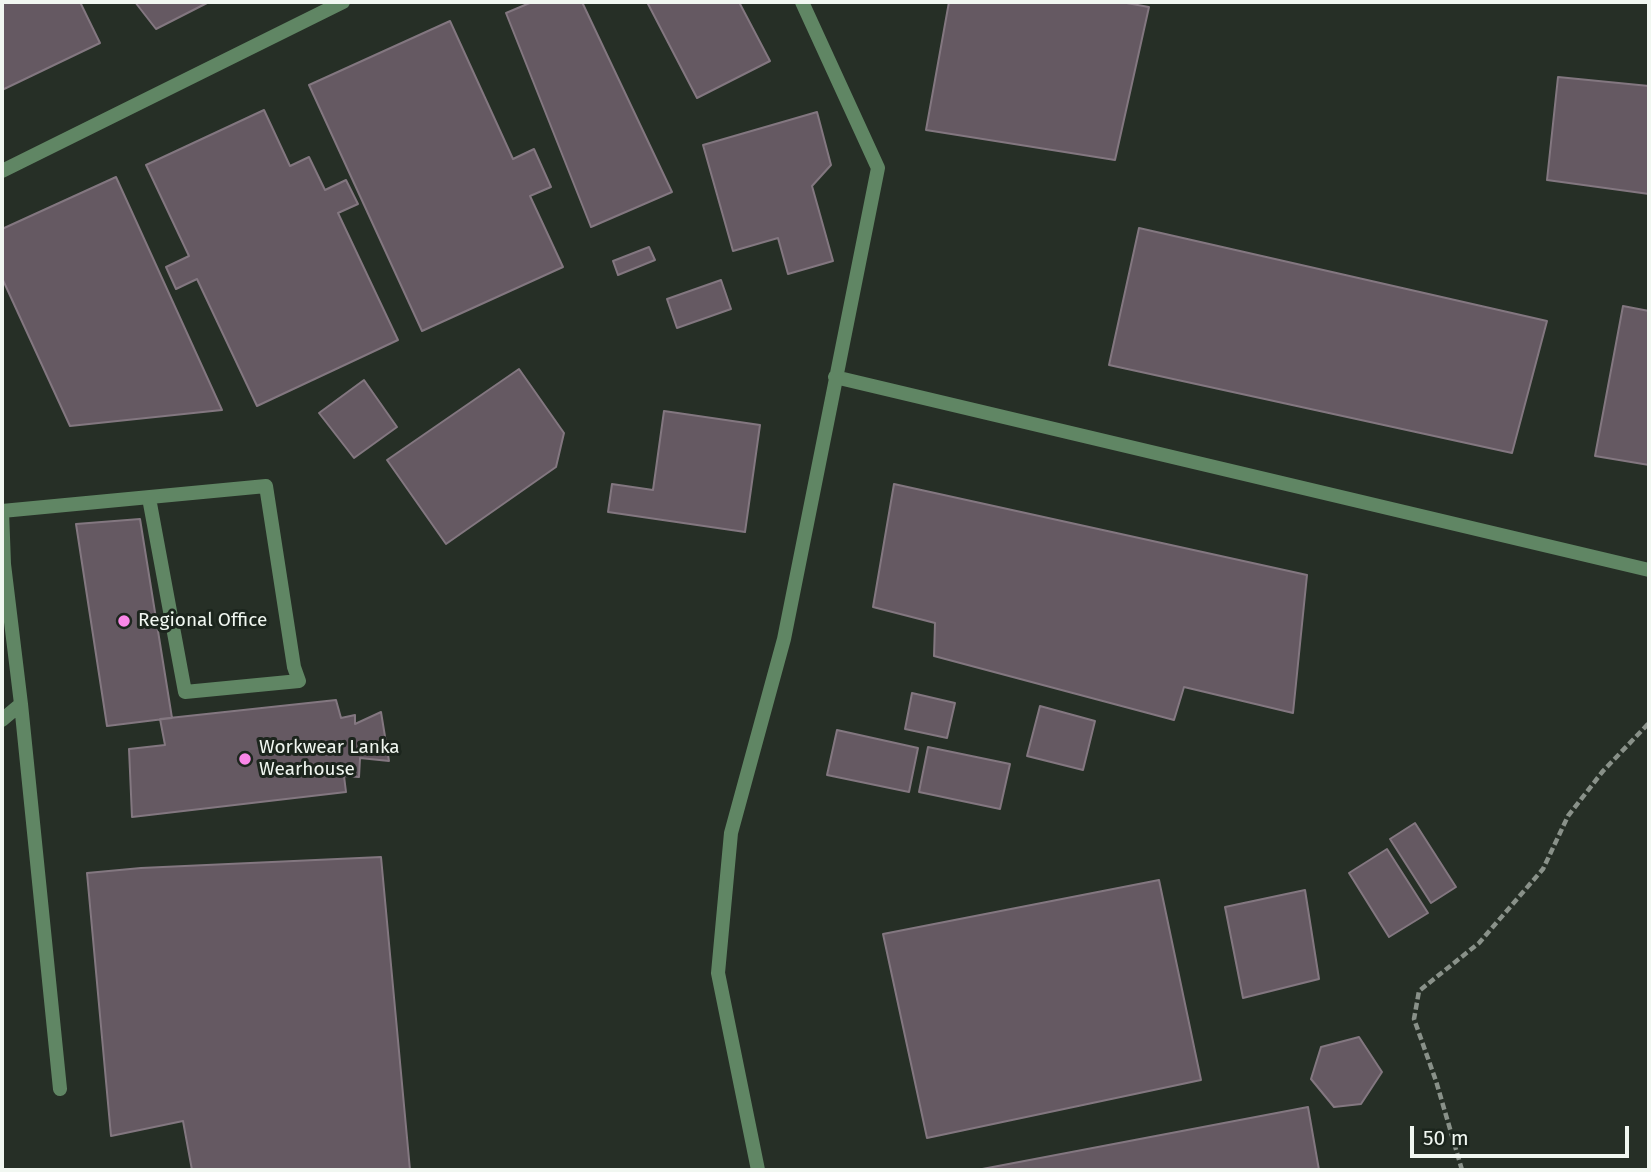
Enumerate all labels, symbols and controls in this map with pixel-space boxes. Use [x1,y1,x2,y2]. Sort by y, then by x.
place label: Regional Office [138,610,267,632]
marker: Regional Office [116,613,132,629]
place label: Workwear Lanka Wearhouse [259,737,400,781]
marker: Workwear Lanka Wearhouse [237,751,253,767]
scale bar [1413,1112,1632,1156]
text: 50 m [1423,1125,1469,1151]

